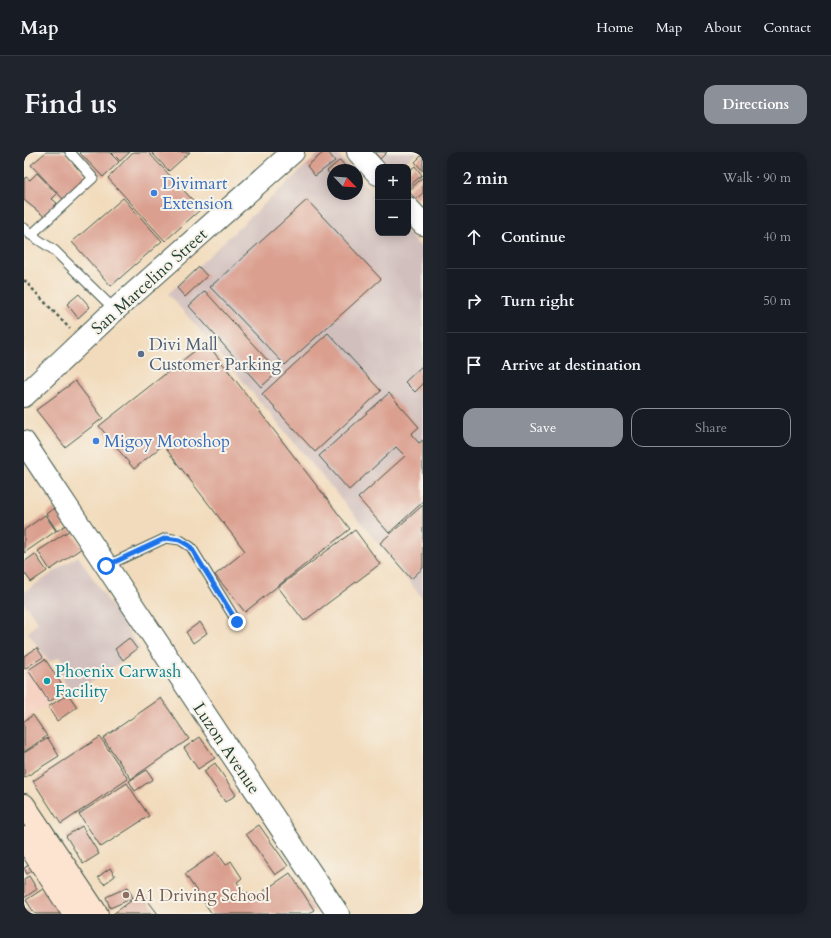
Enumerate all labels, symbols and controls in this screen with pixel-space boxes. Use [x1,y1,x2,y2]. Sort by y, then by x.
text: Map [20,15,59,41]
text: Home [596,18,634,37]
text: Map [656,18,682,37]
text: About [704,18,741,37]
text: Contact [763,18,811,37]
text: Find us [24,85,117,123]
button: Directions [704,85,807,124]
north arrow [327,164,363,200]
map controls [375,164,411,236]
button: + [375,164,411,200]
text: 2 min [463,167,508,190]
text: Walk · 90 m [723,169,791,187]
place label: Divimart Extension [162,172,233,215]
marker: Divimart Extension [149,188,159,198]
button: − [375,200,411,236]
street label: San Marcelino Street [86,223,213,340]
icon: ahead [463,226,485,248]
text: Continue [501,227,566,247]
text: 40 m [763,228,791,246]
icon: right [463,290,485,312]
text: Turn right [501,291,574,311]
text: 50 m [763,292,791,310]
place label: Divi Mall Customer Parking [149,333,282,376]
marker: Divi Mall Customer Parking [136,349,146,359]
icon: arrive [463,354,485,376]
text: Arrive at destination [501,355,641,375]
button: Save [463,408,623,447]
button: Share [631,408,791,447]
place label: Migoy Motoshop [104,430,230,453]
marker: Migoy Motoshop [91,436,101,446]
route start [97,557,115,575]
route end [228,613,246,631]
place label: Phoenix Carwash Facility [55,660,182,703]
marker: Phoenix Carwash Facility [42,676,52,686]
street label: Luzon Avenue [187,698,266,799]
place label: A1 Driving School [134,884,270,907]
marker: A1 Driving School [121,890,131,900]

